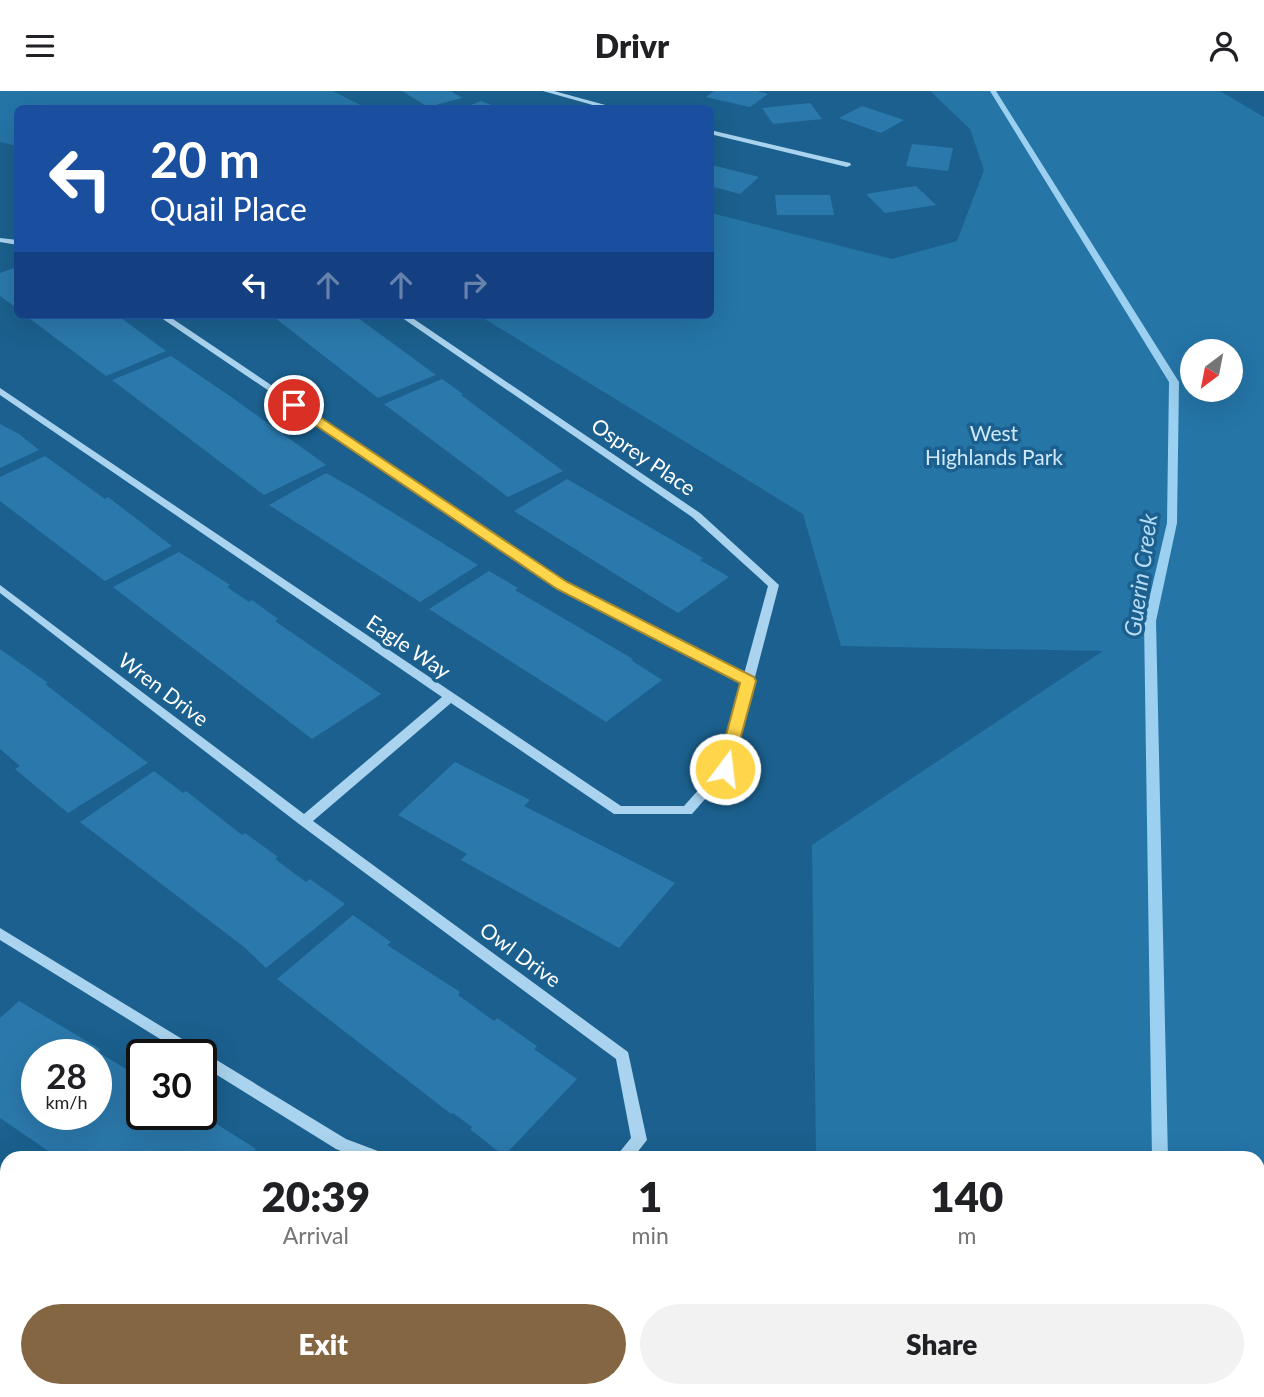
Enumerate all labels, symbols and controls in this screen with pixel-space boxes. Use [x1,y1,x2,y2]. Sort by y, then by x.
text: Drivr [595,26,669,65]
icon: menu [21,27,59,65]
icon: person [1205,27,1243,65]
text: 20 m [150,130,260,188]
icon: left [35,133,126,224]
text: Quail Place [150,189,307,228]
icon: left [236,266,274,304]
icon: ahead [309,266,347,304]
icon: ahead [382,266,420,304]
icon: right [455,266,493,304]
north arrow [1180,339,1242,403]
map controls [1180,339,1243,402]
pin [264,375,324,435]
icon: arrive [275,386,313,424]
street label: Osprey Place [587,412,701,500]
park label: West Highlands Park [925,420,1063,469]
water label: Guerin Creek [1118,511,1163,638]
street label: Eagle Way [362,609,456,683]
street label: Wren Drive [114,647,214,731]
position arrow [688,732,762,806]
street label: Owl Drive [476,916,566,992]
speed limit sign: 30 [126,1039,217,1130]
text: 28 [46,1054,87,1096]
text: km/h [45,1091,88,1113]
text: 20:39 [262,1171,370,1221]
text: 1 [638,1171,662,1221]
text: 140 [930,1171,1003,1221]
text: Arrival [283,1221,349,1249]
text: min [632,1221,669,1249]
text: m [957,1221,976,1249]
button: Exit [21,1304,626,1384]
button: Share [640,1304,1244,1384]

